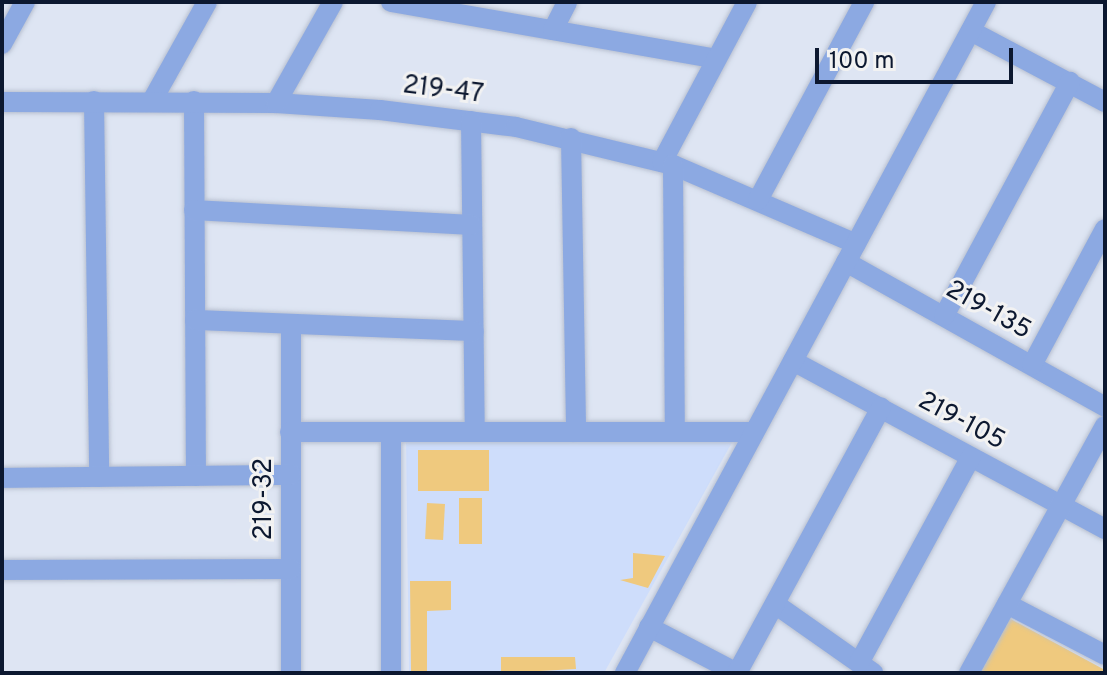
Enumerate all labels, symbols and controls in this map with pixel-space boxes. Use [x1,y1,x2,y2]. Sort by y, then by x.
scale bar [819,32,1017,82]
text: 100 m [829,47,895,77]
street label: 219-47 [401,71,485,111]
street label: 219-135 [940,275,1036,347]
street label: 219-105 [912,386,1010,458]
street label: 219-32 [249,458,281,540]

